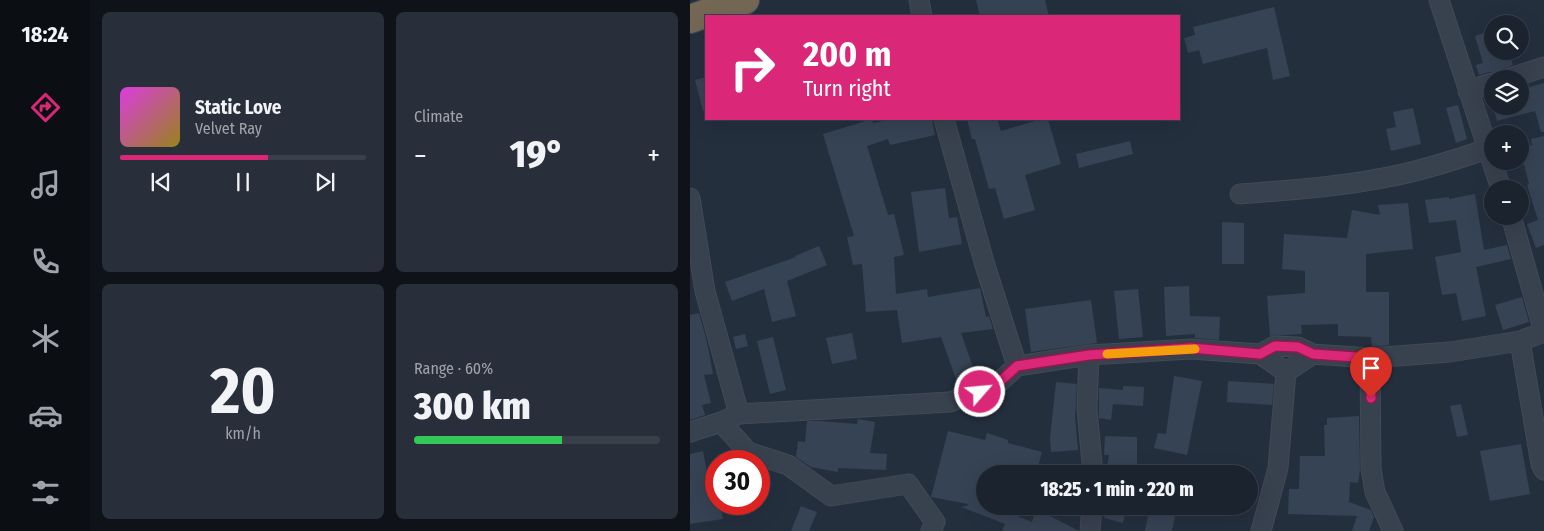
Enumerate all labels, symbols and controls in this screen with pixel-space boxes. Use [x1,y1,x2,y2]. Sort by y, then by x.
map controls [1484,15,1529,225]
button: search [1484,15,1529,60]
text: 18:24 [21,21,69,48]
text: 200 m [803,33,891,75]
icon: right [720,35,785,100]
button: layers [1484,70,1529,115]
text: Turn right [803,75,891,102]
icon: directions [28,90,63,125]
text: Static Love [195,96,282,119]
text: Climate [414,107,463,126]
text: Velvet Ray [195,119,262,138]
button: + [1484,125,1529,170]
text: 19° [510,131,564,177]
text: − [414,139,427,172]
text: + [647,139,660,172]
icon: music [28,167,63,202]
icon: previous [147,168,175,196]
icon: pause [229,168,257,196]
icon: next [311,168,339,196]
button: − [1484,180,1529,225]
icon: phone [28,244,63,279]
icon: climate [28,321,63,356]
pin [1350,347,1392,398]
text: 20 [210,352,276,430]
icon: arrive [1357,354,1385,382]
text: Range · 60% [414,359,493,378]
position arrow [953,365,1005,417]
text: 300 km [414,383,531,429]
icon: car [28,398,63,433]
text: km/h [225,424,261,443]
speed limit sign: 30 [705,450,770,515]
icon: filters [28,475,63,510]
text: 18:25 · 1 min · 220 m [1040,478,1194,501]

